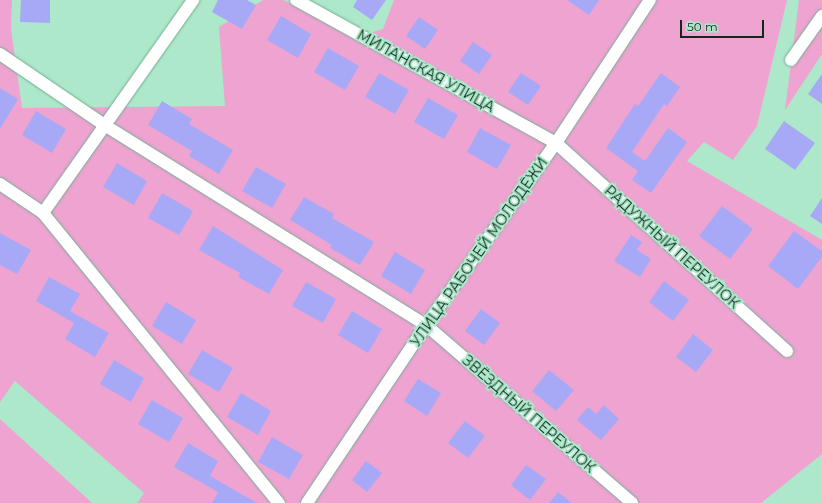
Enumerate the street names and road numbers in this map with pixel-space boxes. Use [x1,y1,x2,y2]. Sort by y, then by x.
street label: МИЛАНСКАЯ УЛИЦА [354,26,498,116]
street label: УЛИЦА РАБОЧЕЙ МОЛОДЁЖИ [407,154,551,350]
street label: РАДУЖНЫЙ ПЕРЕУЛОК [601,182,743,312]
street label: ЗВЁЗДНЫЙ ПЕРЕУЛОК [459,352,599,476]

